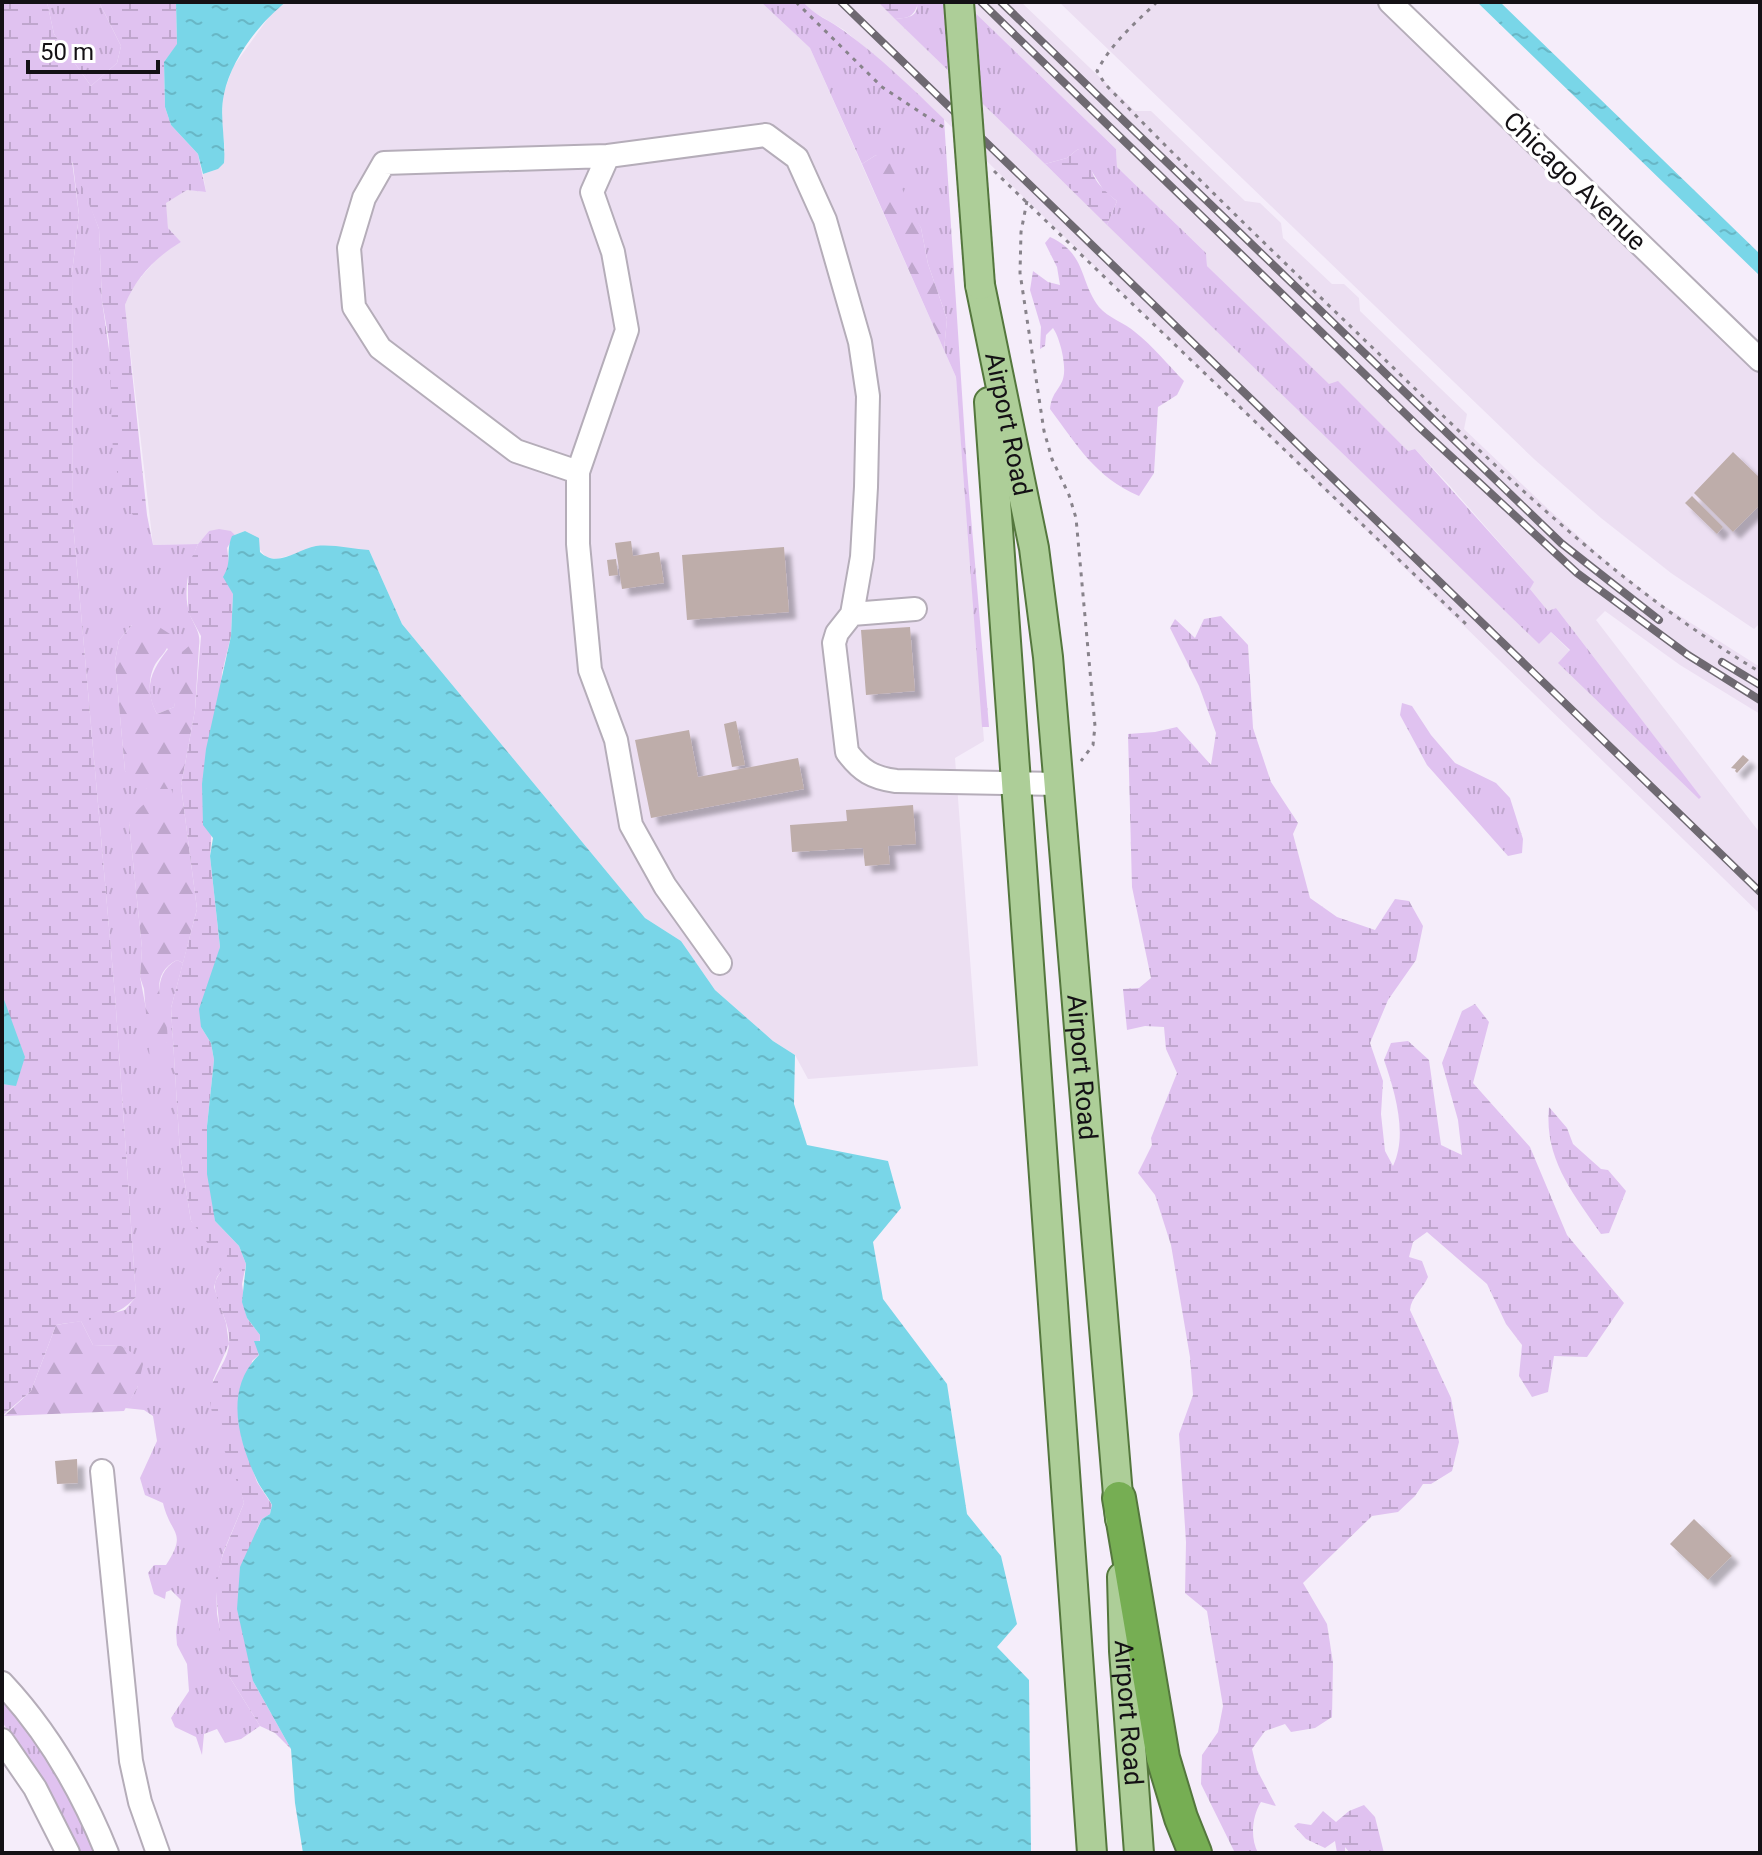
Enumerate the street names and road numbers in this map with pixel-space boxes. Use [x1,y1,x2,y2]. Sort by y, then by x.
street label: Chicago Avenue [1498,106,1652,256]
street label: Airport Road [979,350,1038,498]
street label: Airport Road [1061,993,1103,1141]
street label: Airport Road [1109,1640,1149,1787]

